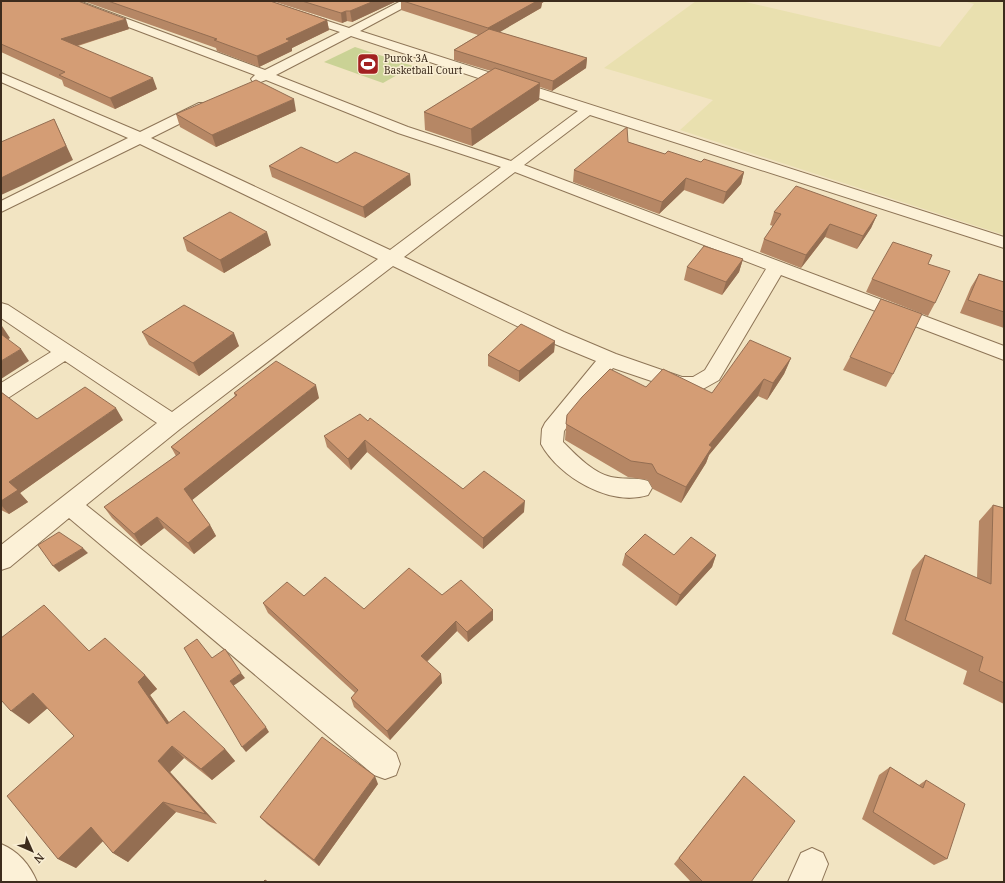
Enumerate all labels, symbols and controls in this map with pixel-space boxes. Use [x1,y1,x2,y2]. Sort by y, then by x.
sports icon: Purok 3A Basketball Court [355,51,381,77]
place label: Purok 3A Basketball Court [384,51,463,77]
north arrow [12,831,52,871]
text: N [31,850,48,867]

